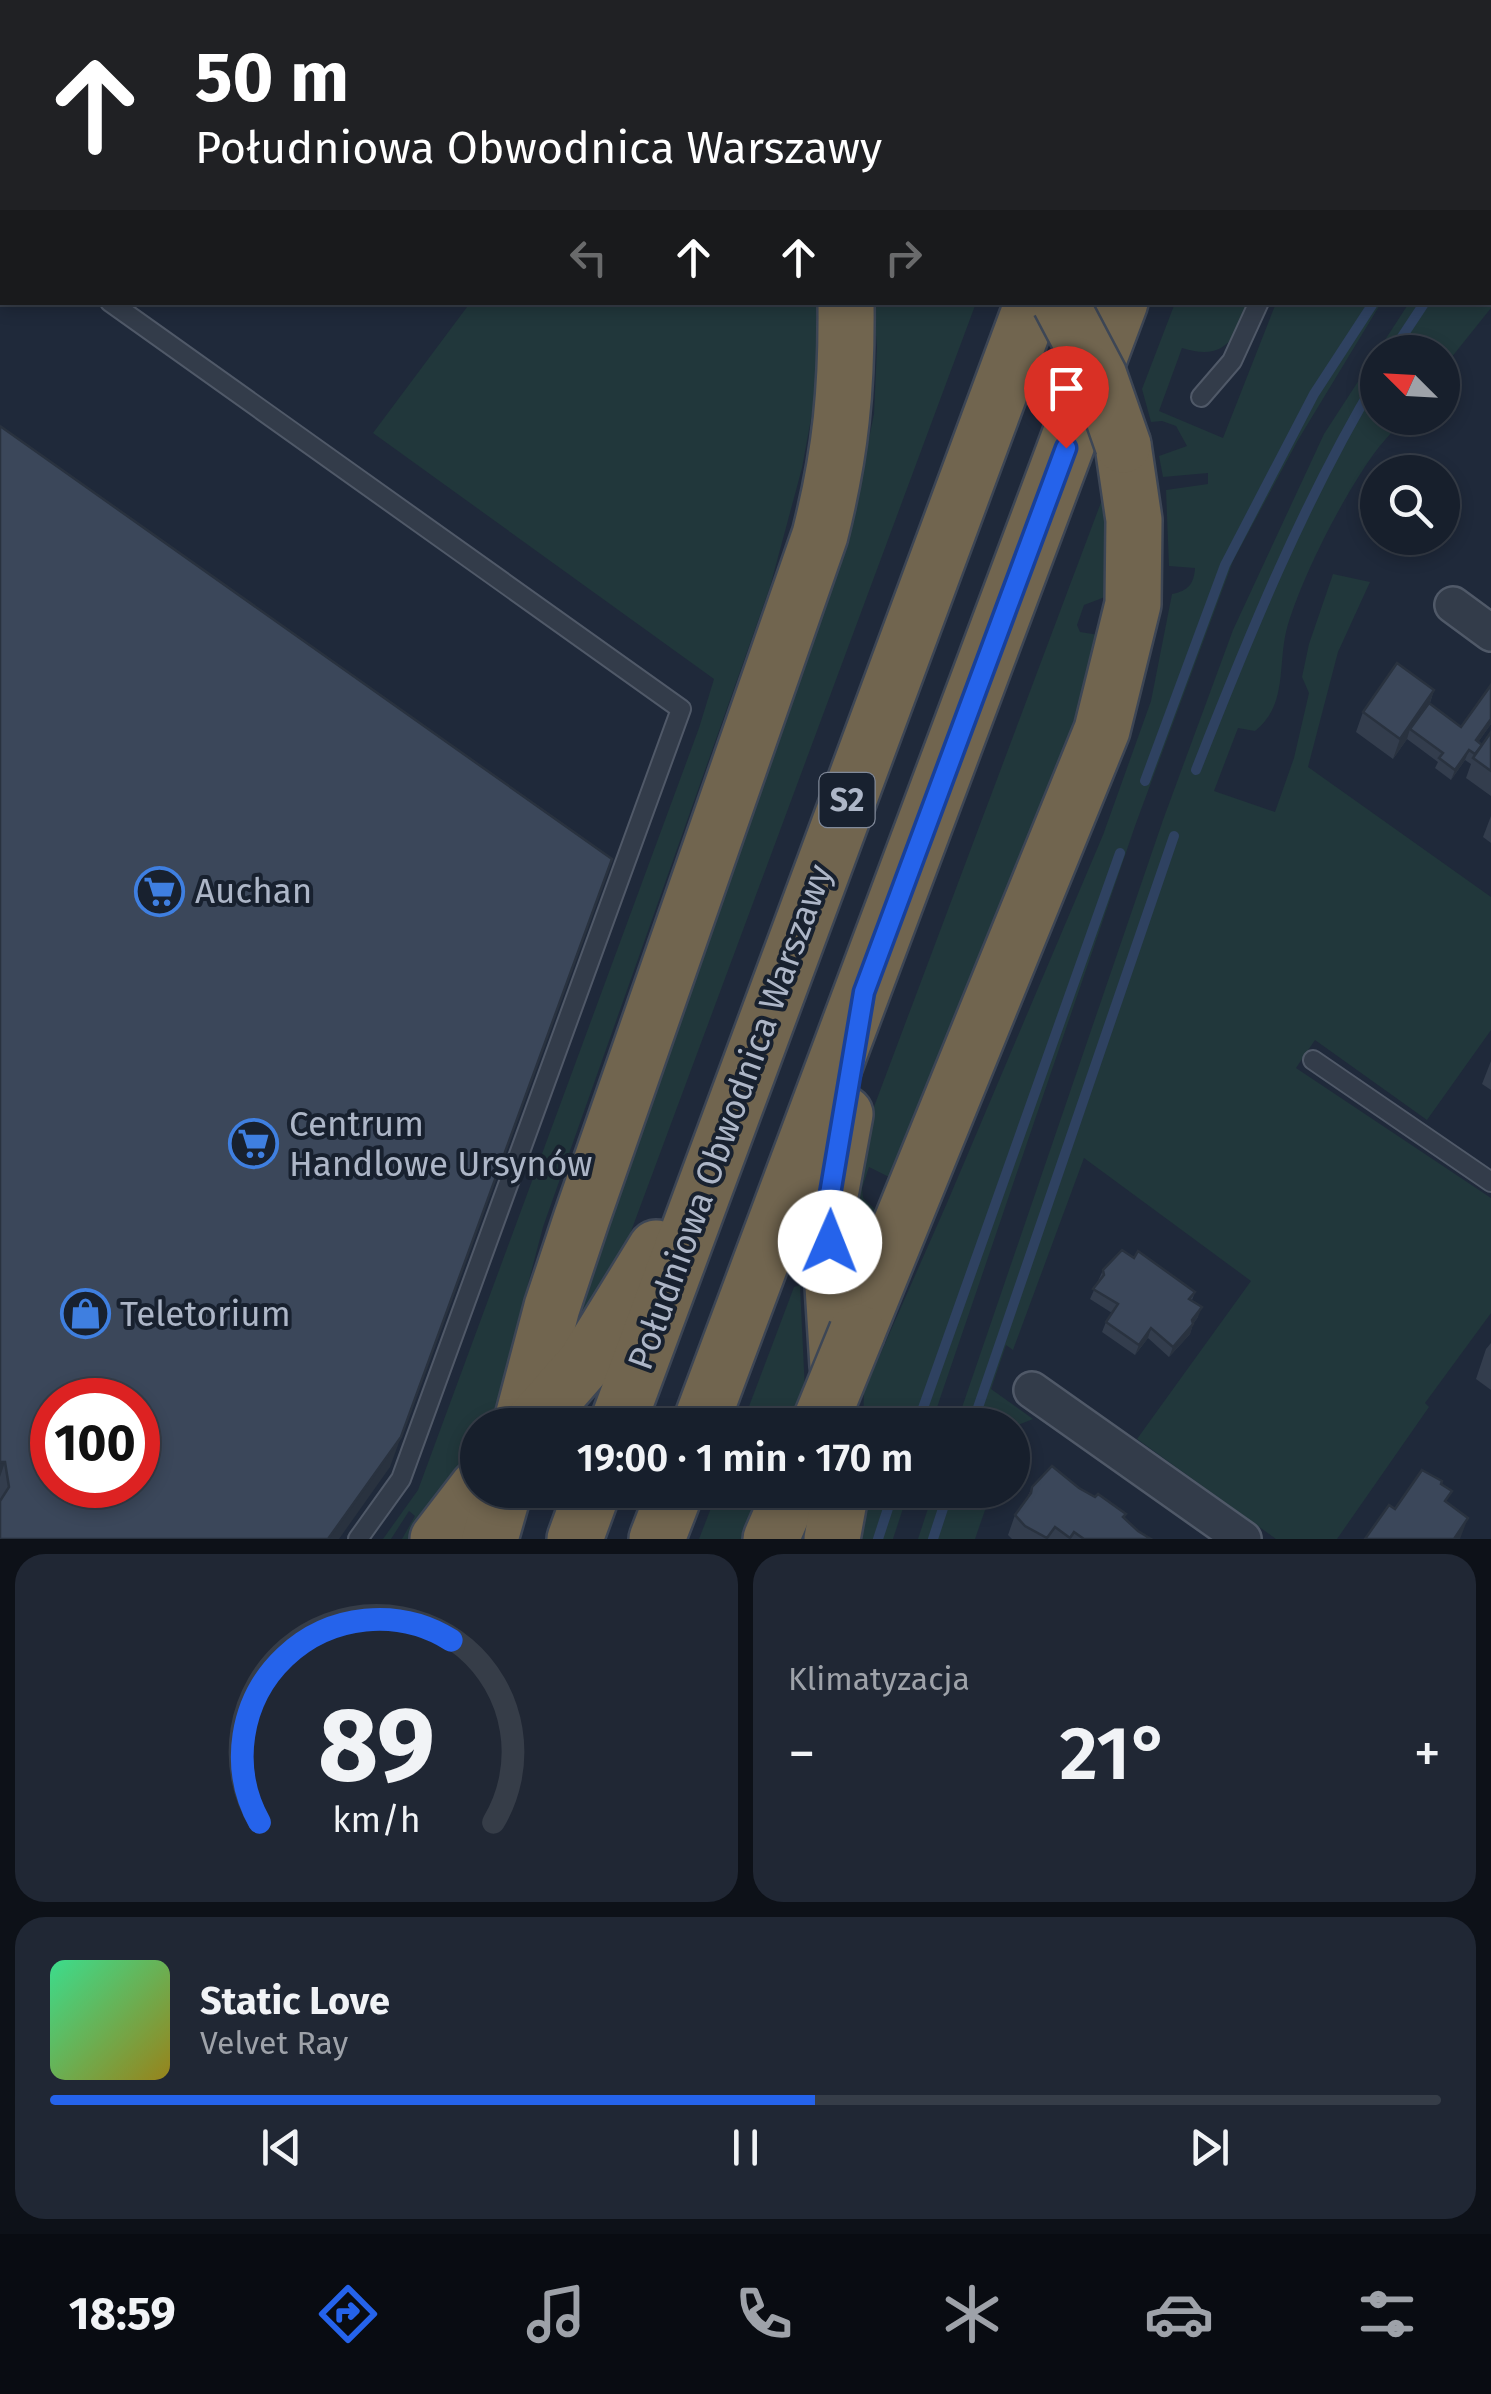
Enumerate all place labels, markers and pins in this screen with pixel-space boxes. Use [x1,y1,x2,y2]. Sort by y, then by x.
pin [1024,346,1109,449]
supermarket icon: Auchan [134,865,186,917]
place label: Auchan [195,870,312,912]
place label: Centrum Handlowe Ursynów [289,1103,592,1185]
supermarket icon: Centrum Handlowe Ursynów [228,1118,280,1170]
shop icon: Teletorium [59,1288,111,1340]
place label: Teletorium [120,1293,291,1335]

